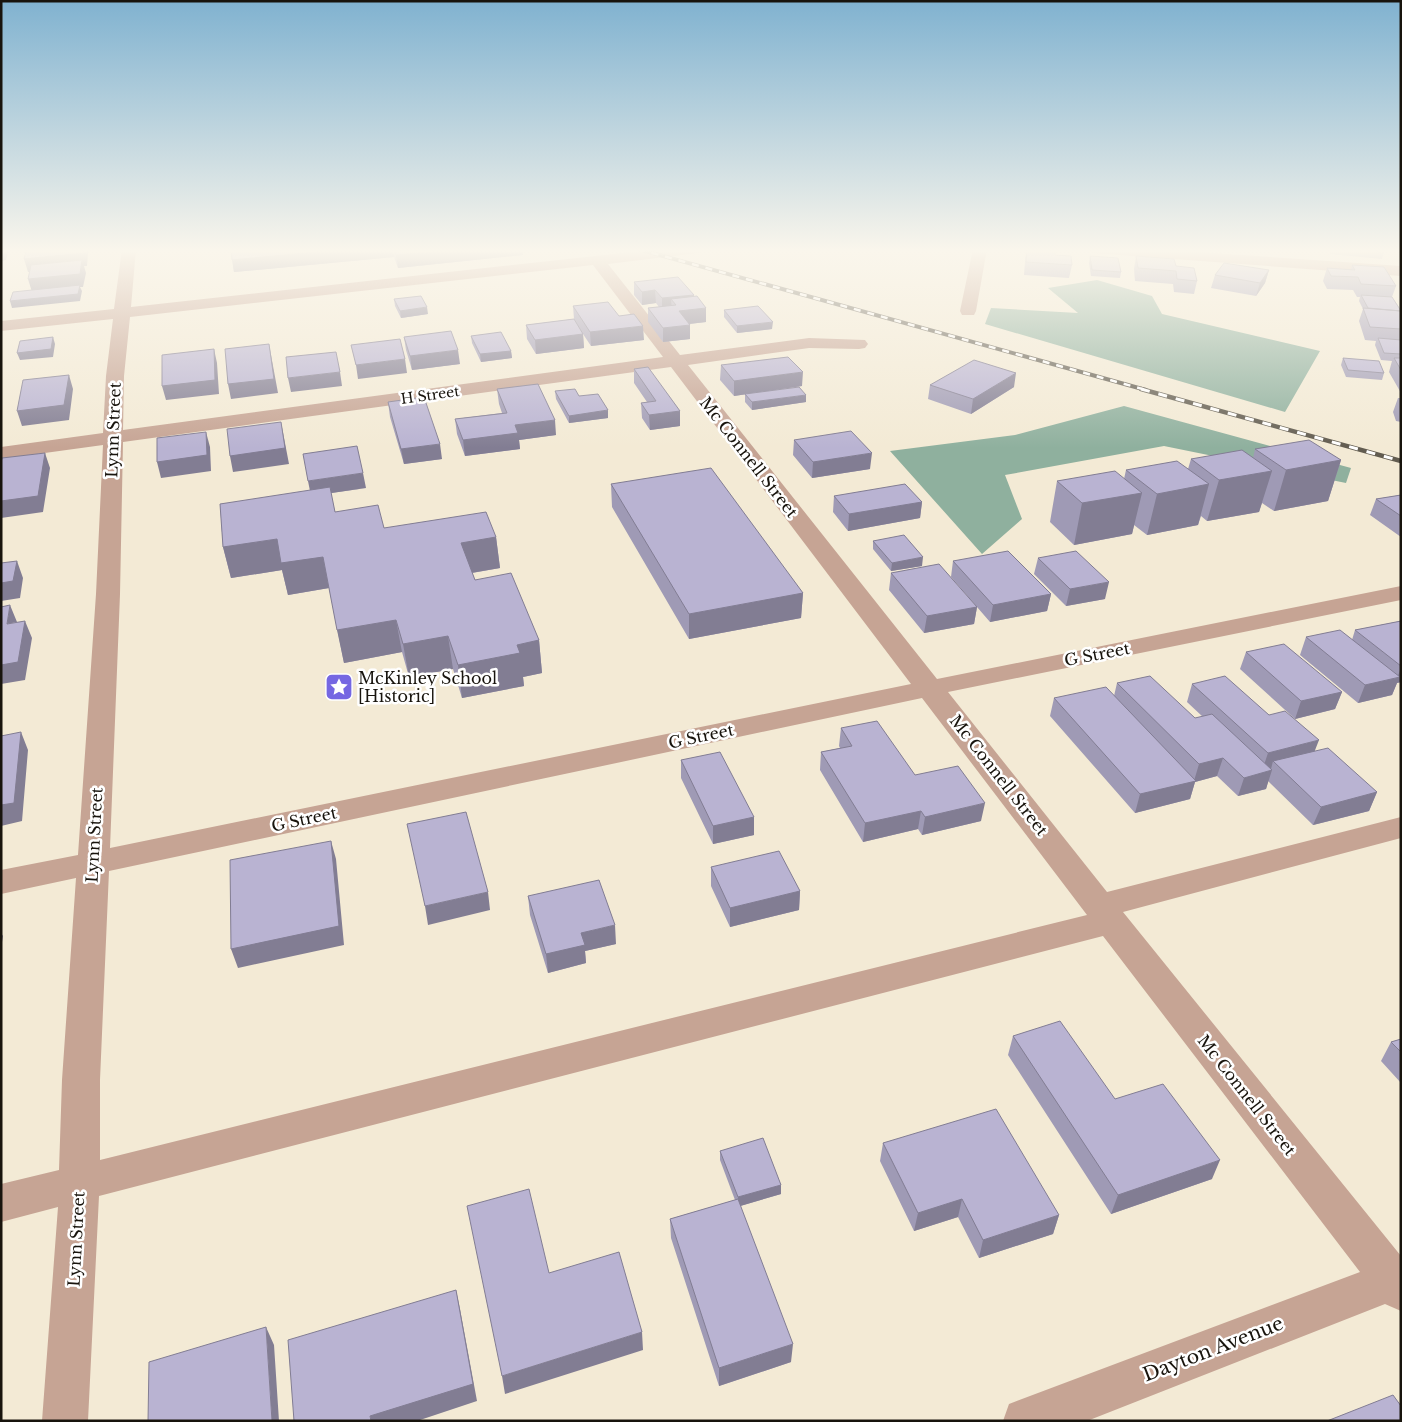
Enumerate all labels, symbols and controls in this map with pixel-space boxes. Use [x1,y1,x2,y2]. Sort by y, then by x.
street label: Lynn Street [101,382,125,478]
street label: H Street [399,382,461,408]
street label: Mc Connell Street [696,393,802,521]
street label: G Street [1063,638,1131,670]
place label: McKinley School [Historic] [358,668,497,706]
place icon: McKinley School [Historic] [324,672,354,702]
street label: Mc Connell Street [946,711,1052,839]
street label: G Street [667,719,735,753]
street label: Lynn Street [82,787,106,883]
street label: G Street [270,802,338,836]
street label: Mc Connell Street [1194,1031,1300,1159]
street label: Lynn Street [64,1191,88,1287]
street label: Dayton Avenue [1139,1312,1287,1386]

